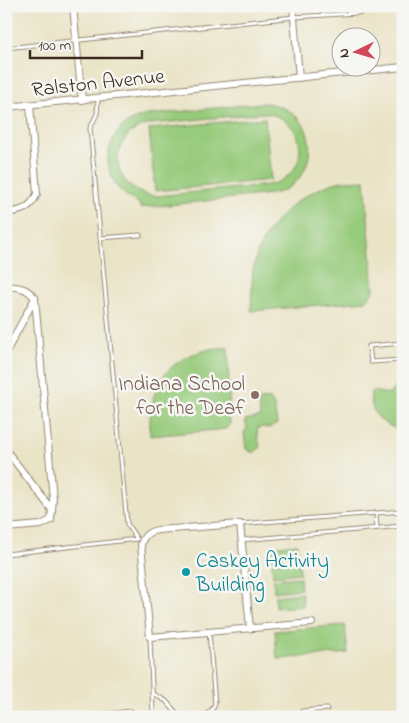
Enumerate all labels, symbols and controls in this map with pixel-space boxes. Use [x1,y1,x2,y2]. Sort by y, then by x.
scale bar [30,28,142,60]
north arrow [332,28,382,78]
text: 100 m [38,35,71,57]
text: N [334,47,355,59]
street label: Ralston Avenue [30,62,167,106]
place label: Indiana School for the Deaf [118,370,245,424]
marker: Indiana School for the Deaf [249,389,261,401]
place label: Caskey Activity Building [195,547,329,603]
marker: Caskey Activity Building [180,566,192,578]

